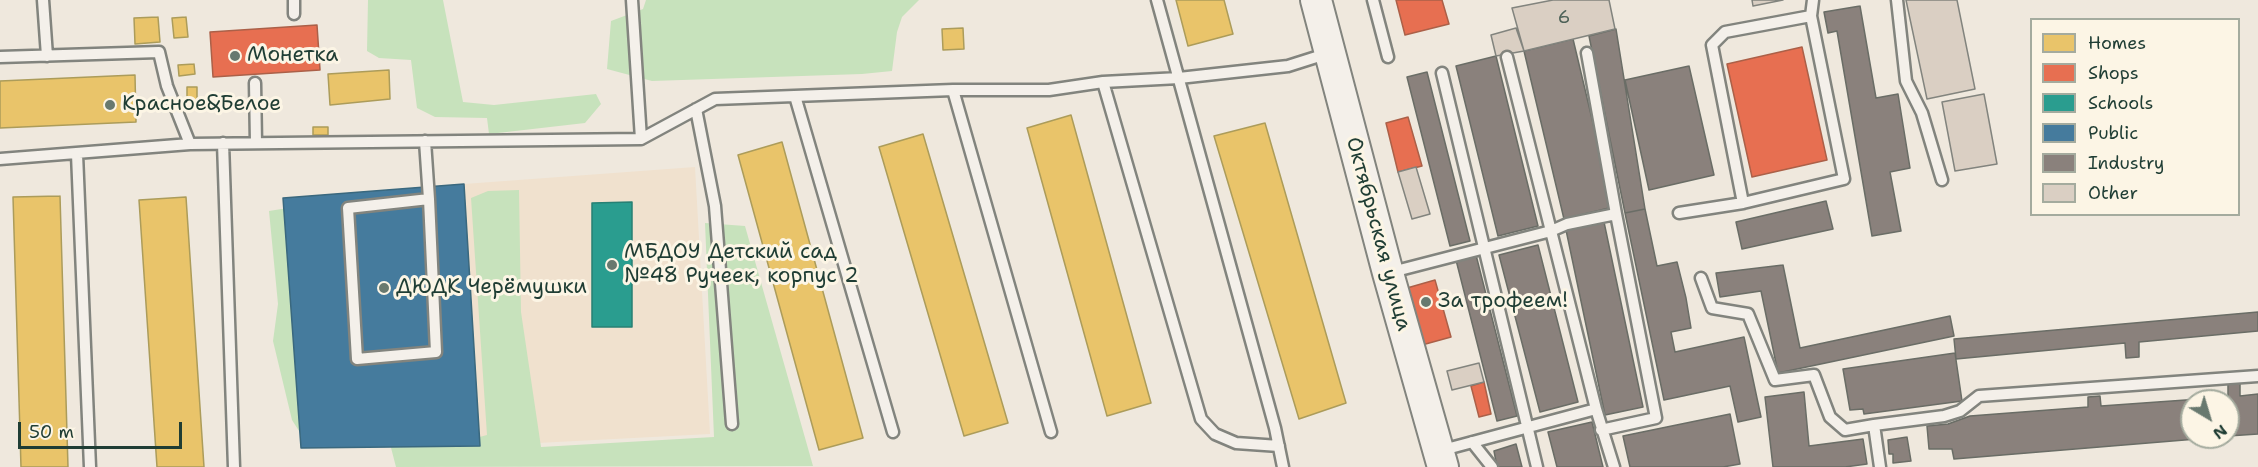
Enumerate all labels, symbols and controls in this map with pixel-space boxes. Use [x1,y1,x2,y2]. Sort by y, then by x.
house number: 6 [1558,7,1570,29]
legend [2030,18,2240,216]
text: Homes [2088,31,2146,55]
place label: Монетка [247,43,338,69]
marker: Монетка [228,49,242,63]
text: Shops [2088,61,2139,85]
text: Schools [2088,91,2154,115]
place label: Красное&Белое [122,92,281,118]
marker: Красное&Белое [103,98,117,112]
text: Public [2088,121,2138,145]
street label: Октябрьская улица [1340,134,1416,334]
text: Industry [2088,151,2164,175]
text: Other [2088,181,2138,205]
place label: МБДОУ Детский сад №48 Ручеек, корпус 2 [624,240,859,290]
marker: МБДОУ Детский сад №48 Ручеек, корпус 2 [605,258,619,272]
place label: ДЮДК Черёмушки [396,275,587,301]
marker: ДЮДК Черёмушки [377,281,391,295]
place label: За трофеем! [1438,289,1568,315]
marker: За трофеем! [1419,295,1433,309]
north arrow [2180,389,2240,449]
scale bar [21,410,184,448]
text: 50 m [29,420,74,444]
text: N [2209,420,2232,444]

